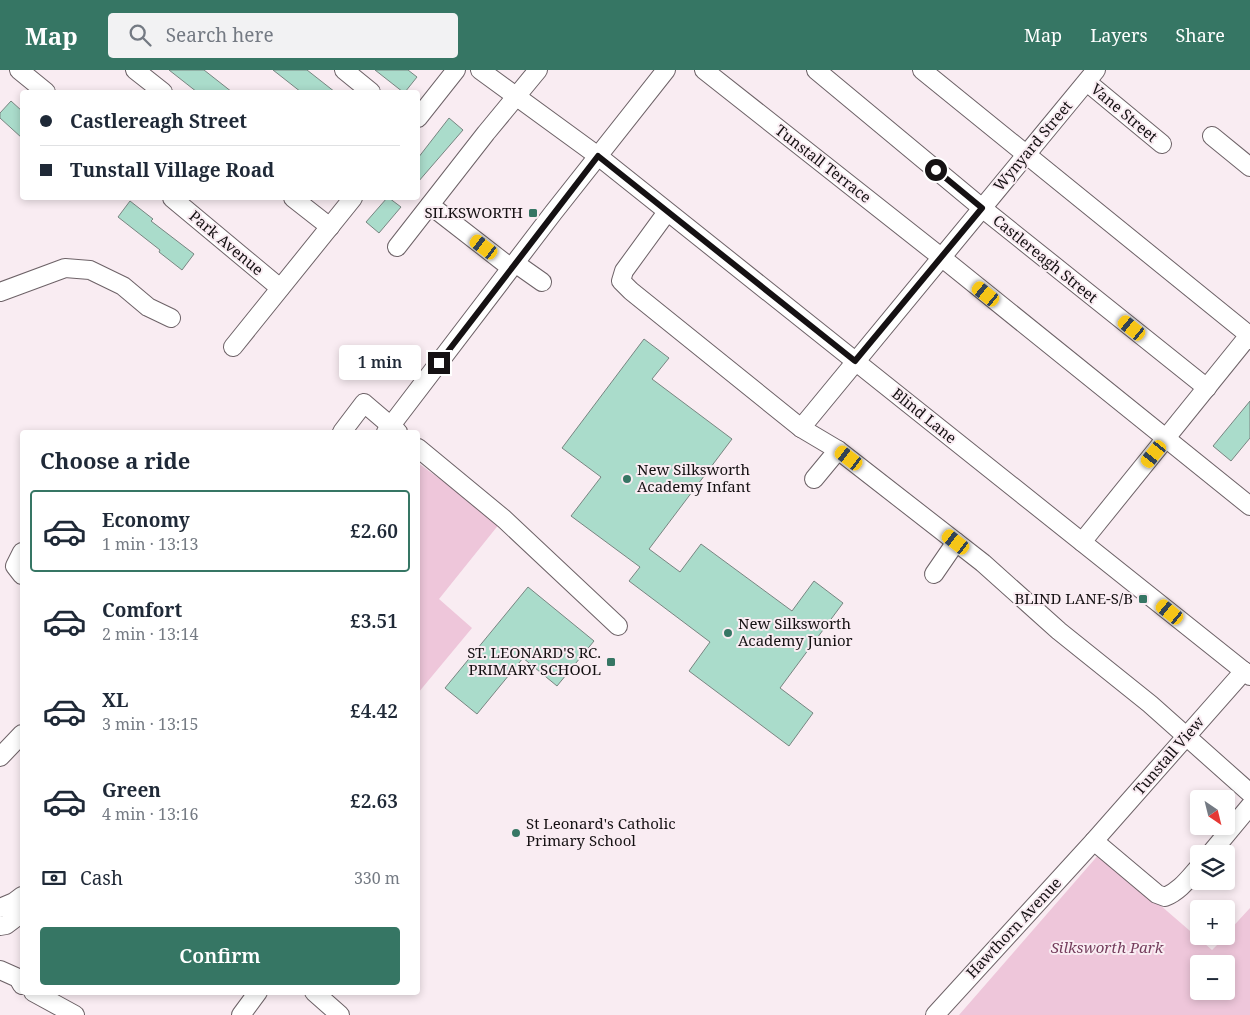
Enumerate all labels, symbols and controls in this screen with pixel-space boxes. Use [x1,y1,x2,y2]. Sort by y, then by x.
search box [108,13,458,58]
text: Map [25,19,78,52]
icon: search [126,21,154,49]
text: Search here [166,22,274,48]
text: Map [1024,23,1062,47]
text: Layers [1090,23,1148,47]
text: Share [1176,23,1225,47]
street label: Vane Street [1087,79,1162,146]
street label: Wynyard Street [988,96,1076,195]
text: Castlereagh Street [70,108,247,134]
street label: Tunstall Terrace [772,120,876,207]
text: Tunstall Village Road [70,157,274,183]
route start [925,159,947,181]
place label: SILKSWORTH [424,202,523,222]
street label: Park Avenue [185,205,268,279]
marker: SILKSWORTH [527,207,539,219]
street label: Castlereagh Street [989,210,1102,307]
car [467,232,500,262]
car [969,279,1002,309]
car [1115,313,1148,343]
callout: 1 min [339,346,422,380]
text: 1 min [358,351,402,373]
route end [428,352,450,374]
street label: Blind Lane [888,383,961,447]
car [1138,438,1169,470]
car [832,443,865,473]
text: Choose a ride [40,445,190,475]
place label: New Silksworth Academy Infant [637,459,751,496]
marker: New Silksworth Academy Infant [621,473,633,485]
text: Economy [102,507,190,533]
icon: car [42,509,87,554]
text: £2.60 [350,518,398,544]
car [939,527,972,557]
text: 1 min · 13:13 [102,533,198,555]
place label: BLIND LANE-S/B [1014,588,1133,608]
marker: BLIND LANE-S/B [1137,593,1149,605]
text: Comfort [102,597,182,623]
car [1153,597,1186,627]
icon: car [42,599,87,644]
text: £3.51 [350,608,398,634]
place label: New Silksworth Academy Junior [738,613,853,650]
text: 2 min · 13:14 [102,623,198,645]
marker: New Silksworth Academy Junior [722,627,734,639]
place label: ST. LEONARD'S RC. PRIMARY SCHOOL [467,642,601,679]
marker: ST. LEONARD'S RC. PRIMARY SCHOOL [605,656,617,668]
text: XL [102,687,128,713]
icon: car [42,689,87,734]
text: £4.42 [350,698,398,724]
street label: Tunstall View [1129,712,1208,799]
text: 3 min · 13:15 [102,713,198,735]
text: Green [102,777,161,803]
icon: car [42,779,87,824]
text: £2.63 [350,788,398,814]
north arrow [1190,790,1235,835]
map controls [1190,790,1235,1000]
text: 4 min · 13:16 [102,803,198,825]
place label: St Leonard's Catholic Primary School [526,813,676,850]
marker: St Leonard's Catholic Primary School [510,827,522,839]
button: layers [1190,845,1235,890]
icon: cash [40,864,68,892]
text: Cash [80,865,123,891]
text: 330 m [354,867,400,889]
street label: Hawthorn Avenue [961,873,1065,982]
button: + [1190,900,1235,945]
button: Confirm [40,927,400,985]
park label: Silksworth Park [1051,937,1164,957]
button: − [1190,955,1235,1000]

